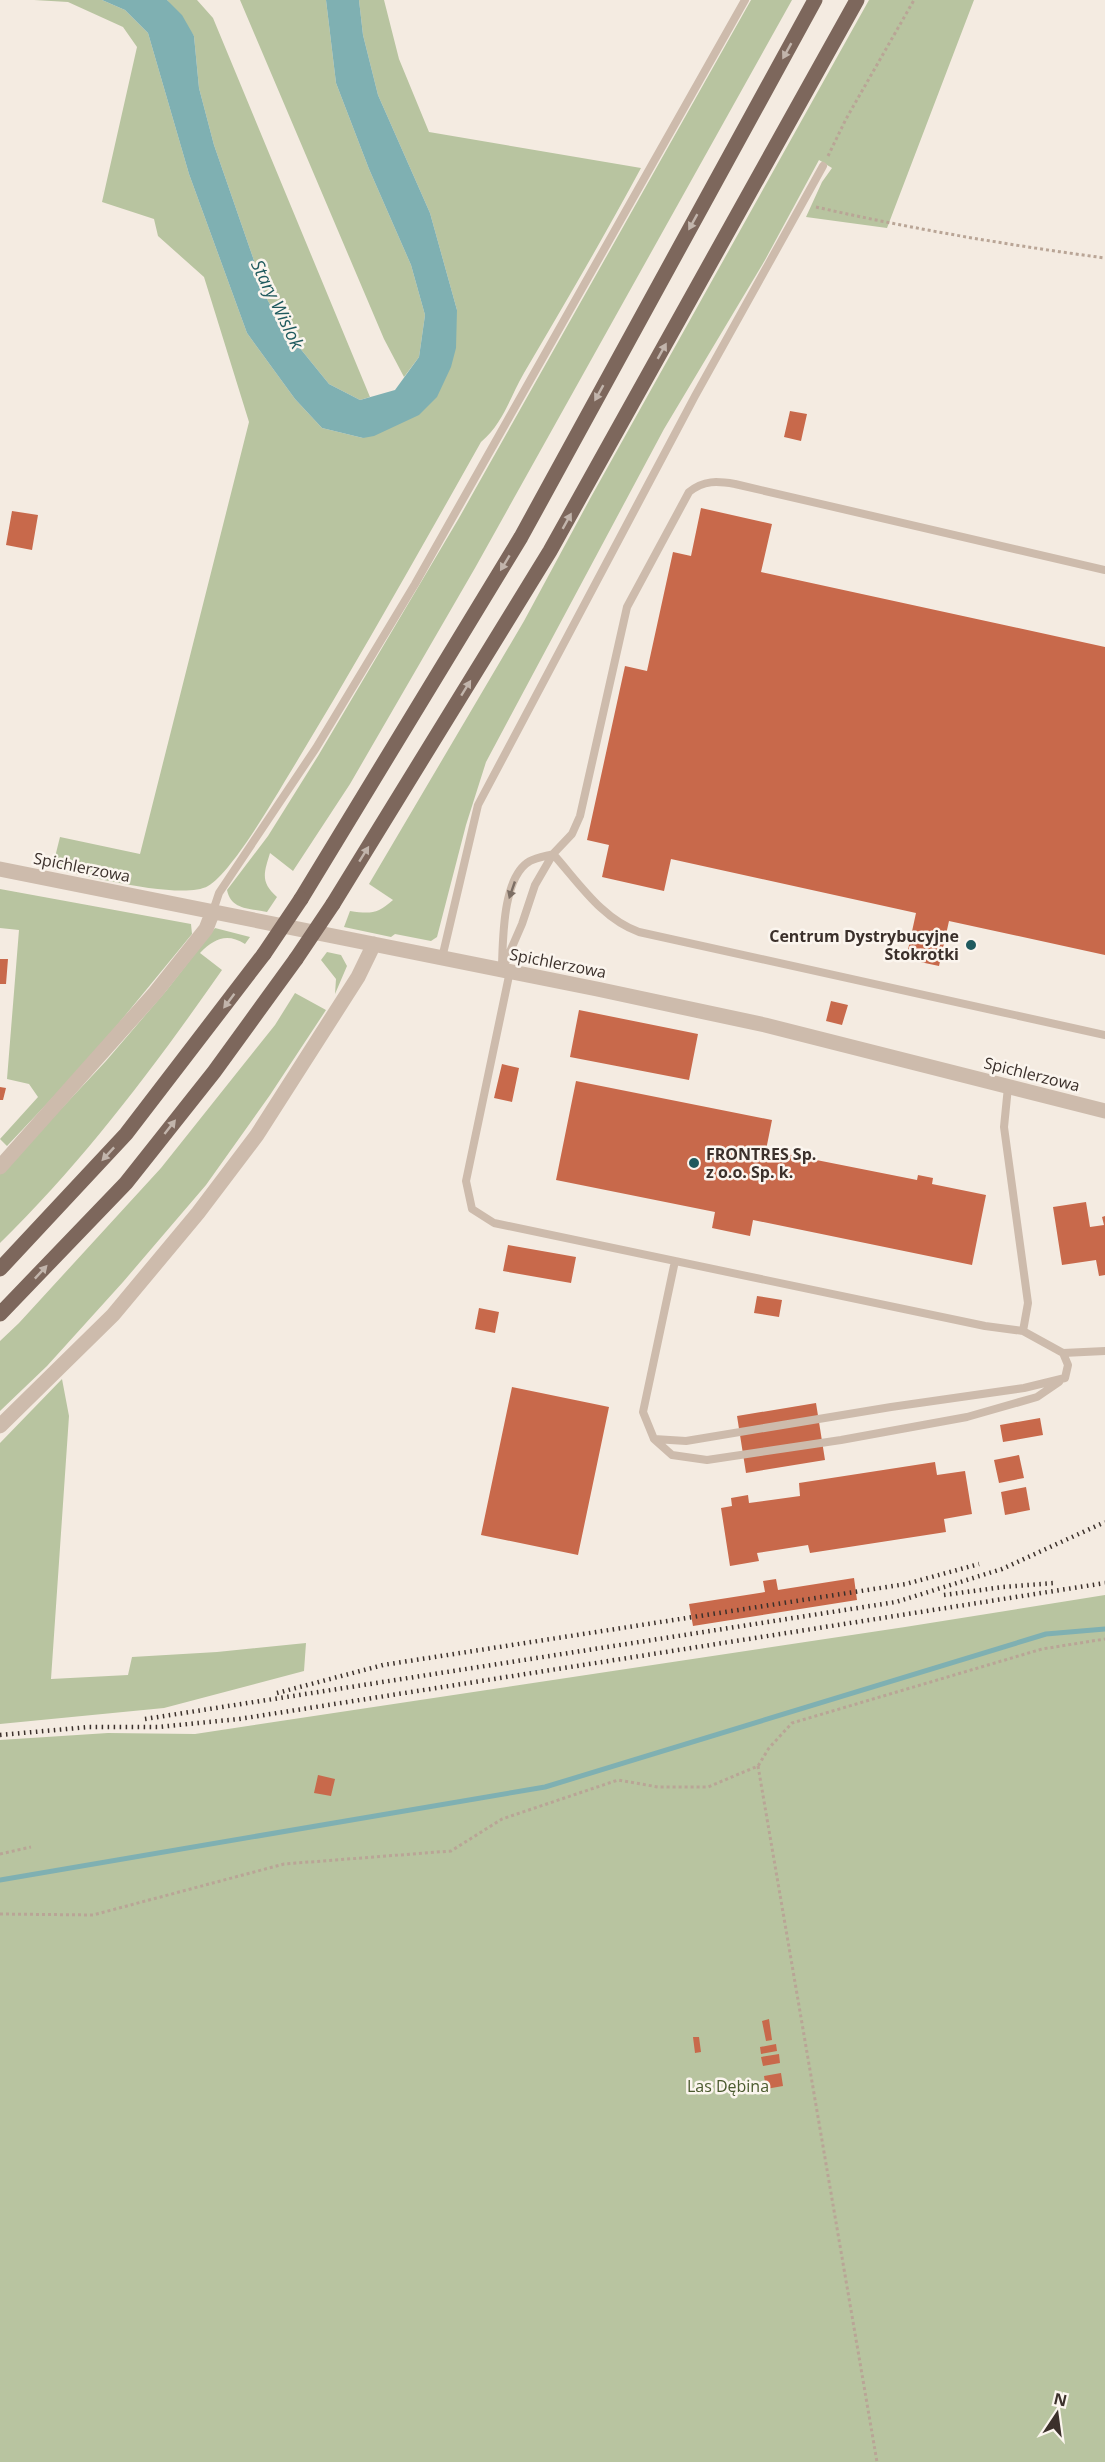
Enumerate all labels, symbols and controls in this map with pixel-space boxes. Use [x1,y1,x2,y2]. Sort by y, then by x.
one-way arrow [782,43,792,60]
one-way arrow [688,214,698,231]
water label: Stary Wislok [246,255,310,354]
one-way arrow [657,342,667,359]
one-way arrow [594,385,605,401]
one-way arrow [562,512,572,529]
one-way arrow [499,555,510,572]
one-way arrow [460,680,471,696]
one-way arrow [358,846,369,862]
street label: Spichlerzowa [32,847,132,887]
one-way arrow [507,881,516,899]
place label: Centrum Dystrybucyjne Stokrotki [769,925,959,965]
marker: Centrum Dystrybucyjne Stokrotki [964,938,978,952]
street label: Spichlerzowa [508,943,608,983]
one-way arrow [223,993,235,1009]
street label: Spichlerzowa [982,1051,1082,1097]
one-way arrow [164,1119,176,1134]
place label: FRONTRES Sp. z o.o. Sp. k. [706,1143,816,1183]
one-way arrow [101,1147,115,1161]
marker: FRONTRES Sp. z o.o. Sp. k. [687,1156,701,1170]
one-way arrow [34,1265,48,1280]
park label: Las Dębina [687,2075,769,2097]
north arrow [1027,2384,1087,2444]
text: N [1052,2387,1069,2412]

